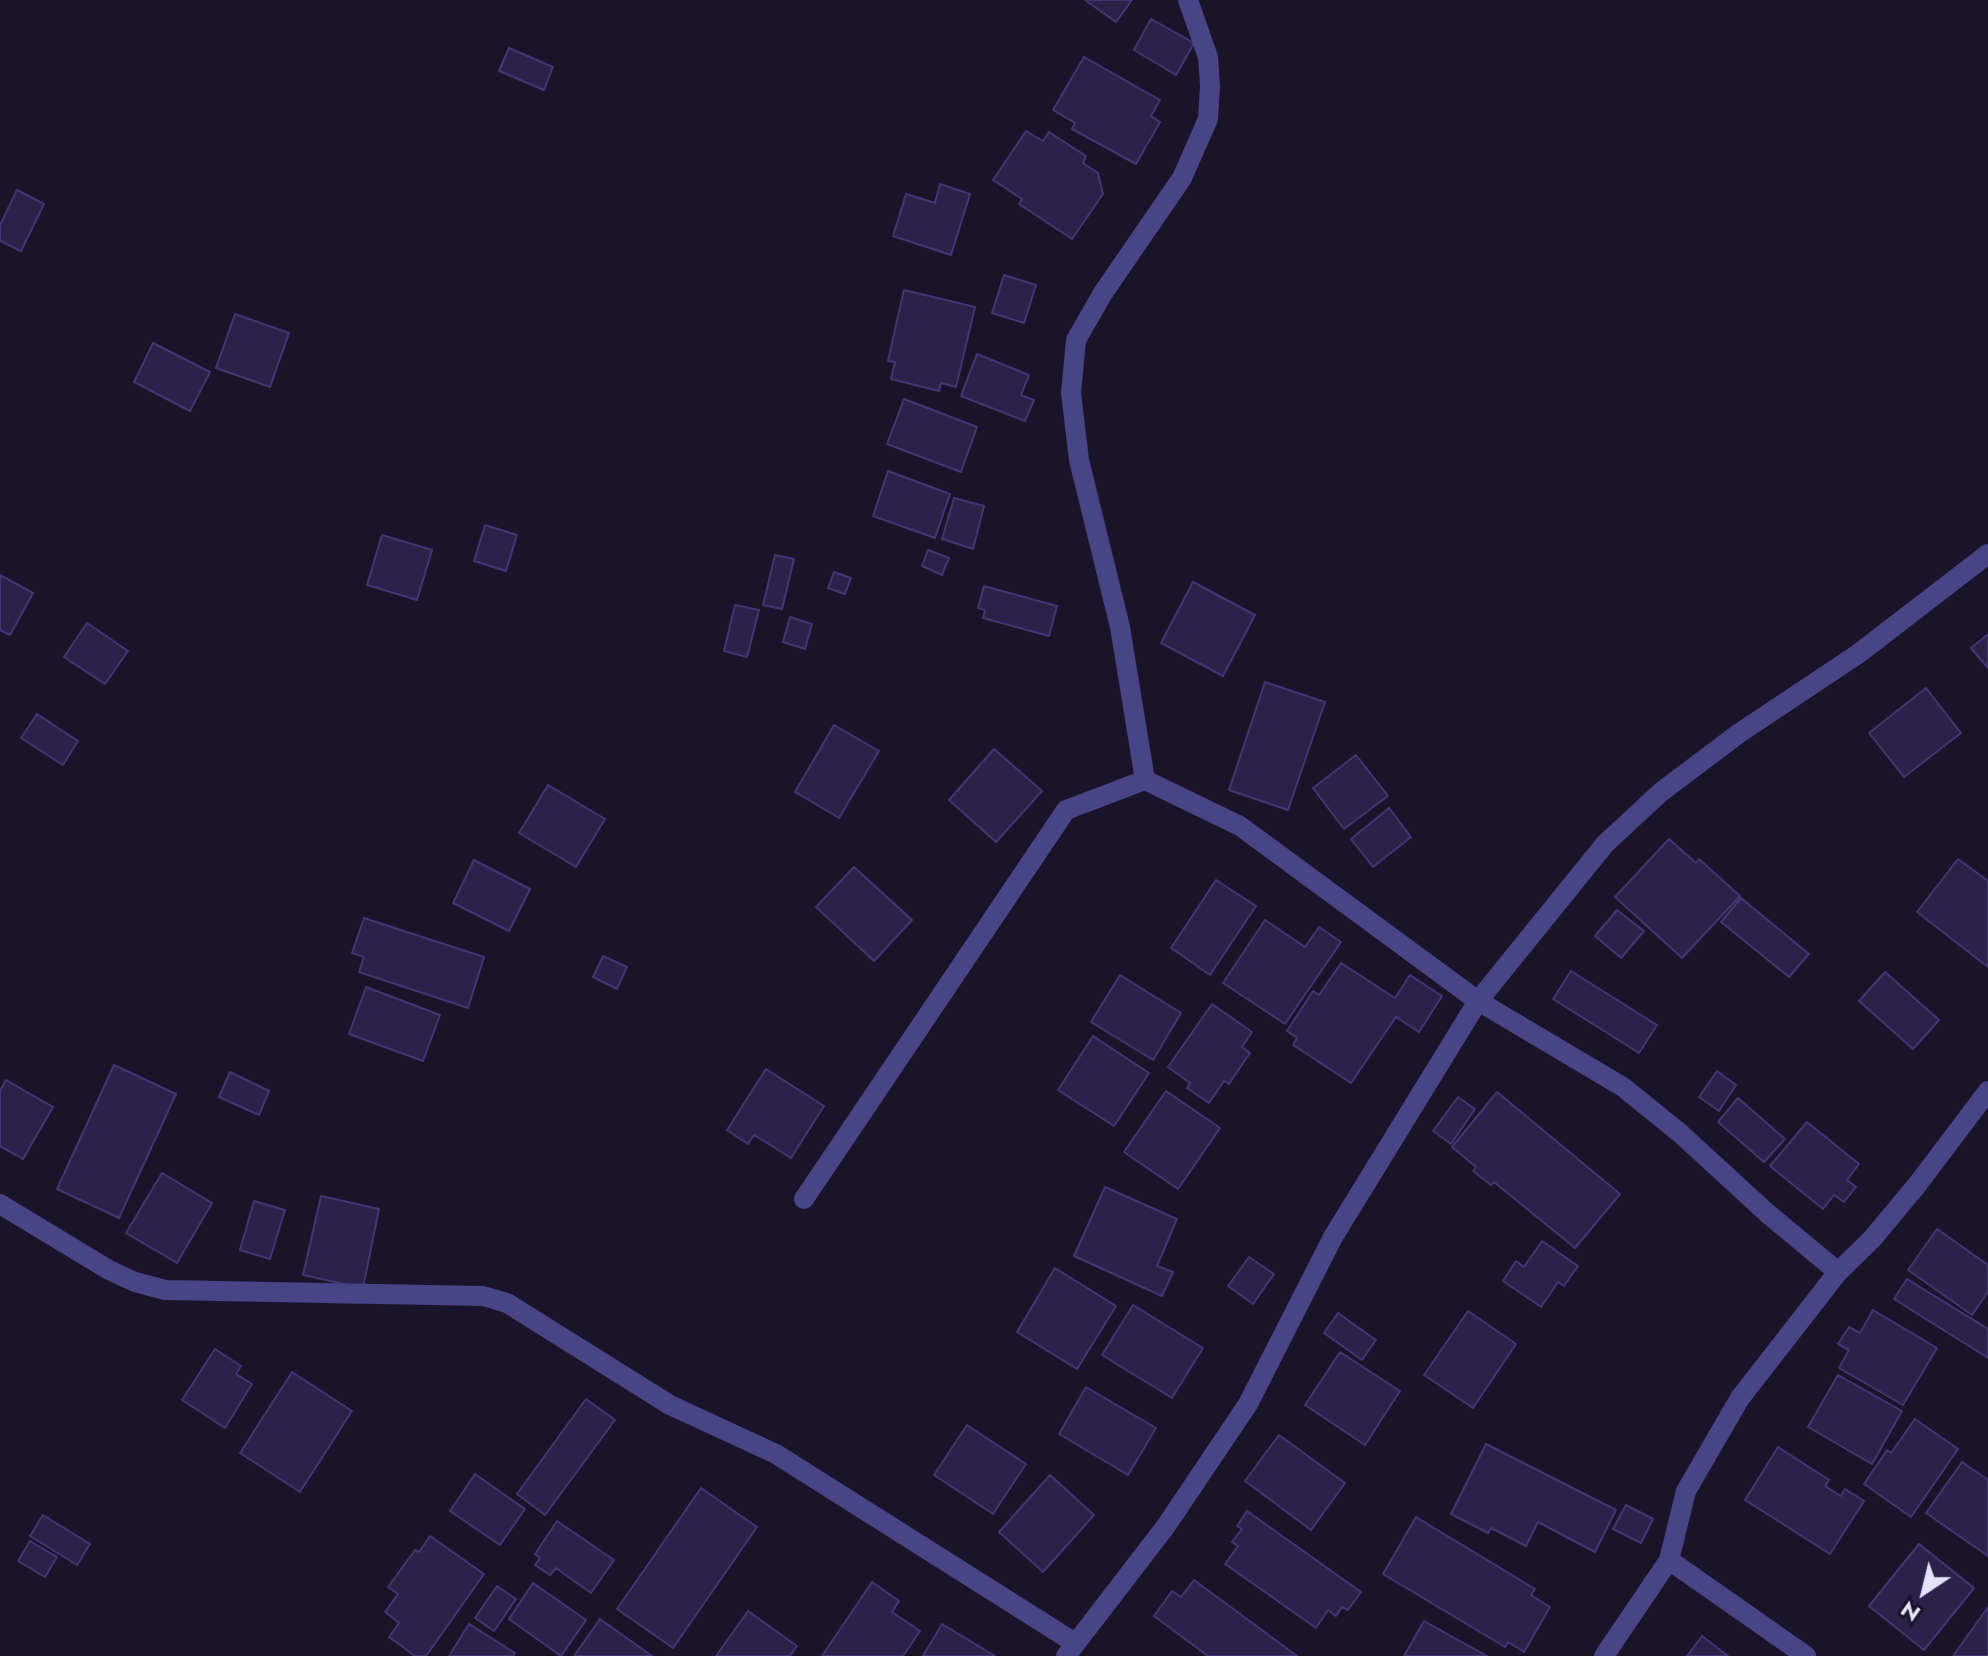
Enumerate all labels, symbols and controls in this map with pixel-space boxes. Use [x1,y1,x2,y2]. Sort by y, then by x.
north arrow [1884,1552,1964,1632]
text: N [1894,1594,1927,1630]

